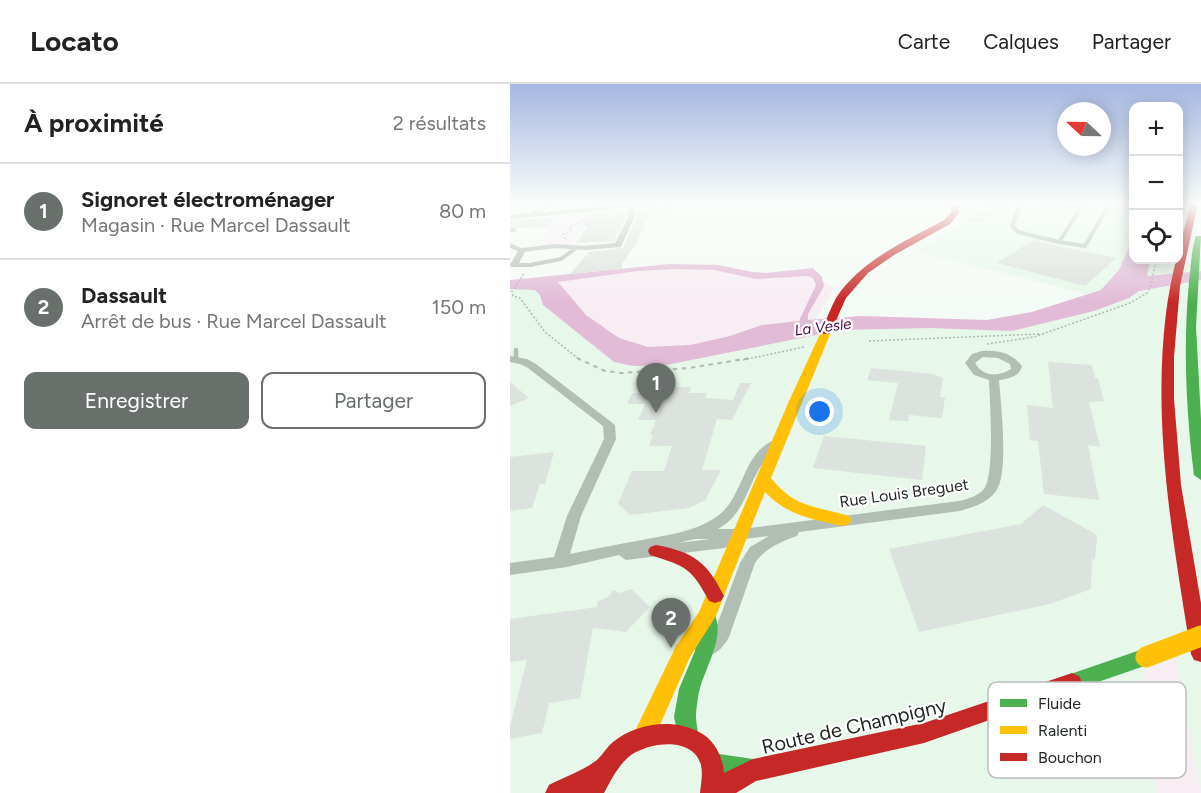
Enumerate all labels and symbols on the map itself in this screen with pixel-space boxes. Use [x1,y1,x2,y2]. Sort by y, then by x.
north arrow [1057,102,1111,156]
water label: La Vesle [794,315,852,339]
pin: 1 [636,364,676,413]
your location [805,397,834,426]
street label: Rue Louis Breguet [838,475,970,511]
pin: 2 [652,598,690,648]
legend [988,682,1186,778]
street label: Route de Champigny [759,693,949,759]
text: Fluide [1038,694,1081,713]
text: Ralenti [1038,721,1087,740]
text: Bouchon [1038,748,1102,767]

